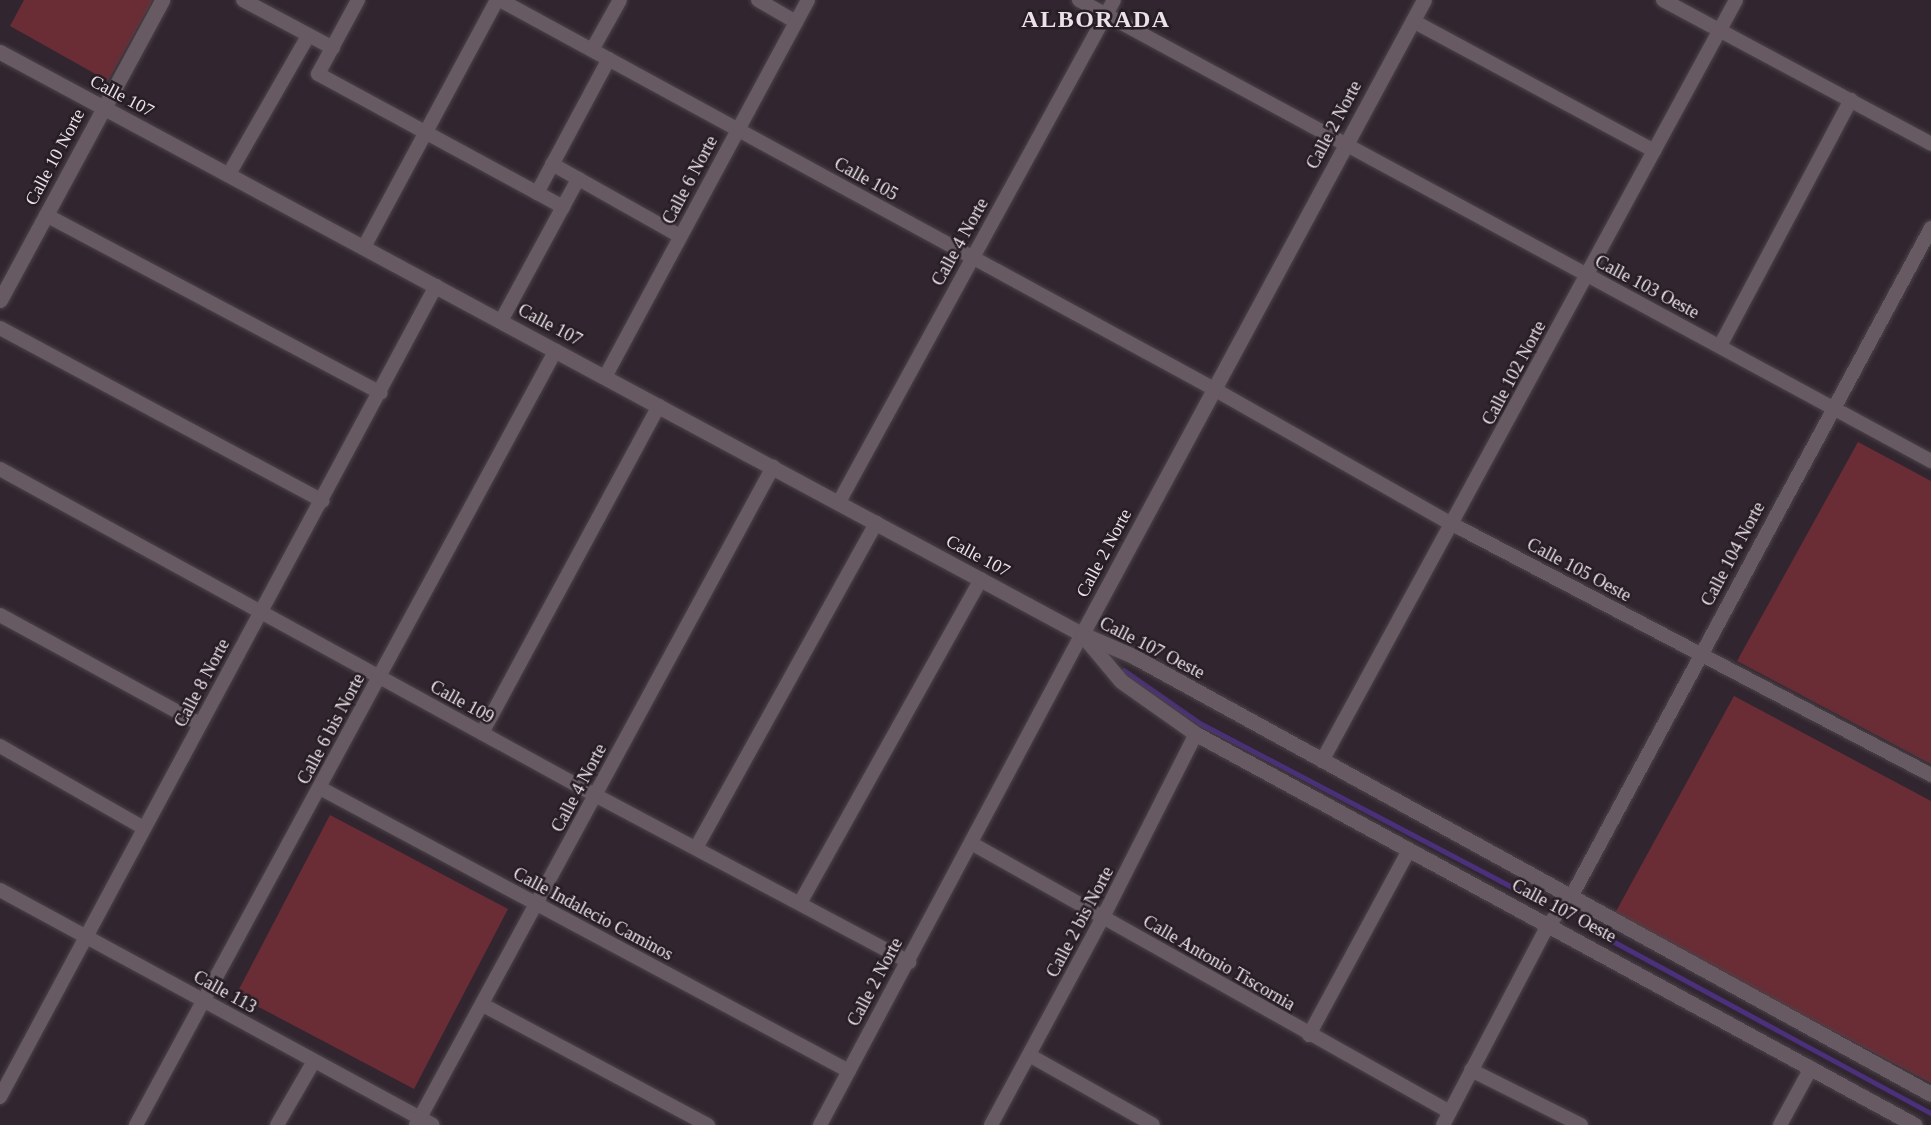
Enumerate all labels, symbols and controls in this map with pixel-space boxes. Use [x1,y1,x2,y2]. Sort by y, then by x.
district label: ALBORADA [1021,6,1171,34]
street label: Calle 107 [86,70,158,122]
street label: Calle 2 Norte [1302,77,1366,173]
street label: Calle 10 Norte [21,105,89,209]
street label: Calle 6 Norte [658,132,722,228]
street label: Calle 105 [830,153,902,205]
street label: Calle 4 Norte [927,194,993,290]
street label: Calle 103 Oeste [1591,250,1703,324]
street label: Calle 107 [514,299,586,351]
street label: Calle 102 Norte [1477,317,1551,429]
street label: Calle 104 Norte [1696,498,1770,610]
street label: Calle 2 Norte [1072,505,1136,601]
street label: Calle 107 [942,530,1014,582]
street label: Calle 105 Oeste [1523,533,1635,607]
street label: Calle 107 Oeste [1096,612,1208,684]
street label: Calle 8 Norte [170,635,234,731]
street label: Calle 6 bis Norte [293,670,369,788]
street label: Calle 109 [426,676,498,728]
street label: Calle 4 Norte [547,740,611,836]
street label: Calle Indalecio Caminos [509,863,677,965]
street label: Calle 2 bis Norte [1042,863,1118,981]
street label: Calle 107 Oeste [1508,874,1620,948]
street label: Calle Antonio Tiscornia [1139,910,1299,1016]
street label: Calle 2 Norte [843,934,907,1030]
street label: Calle 113 [190,966,260,1018]

